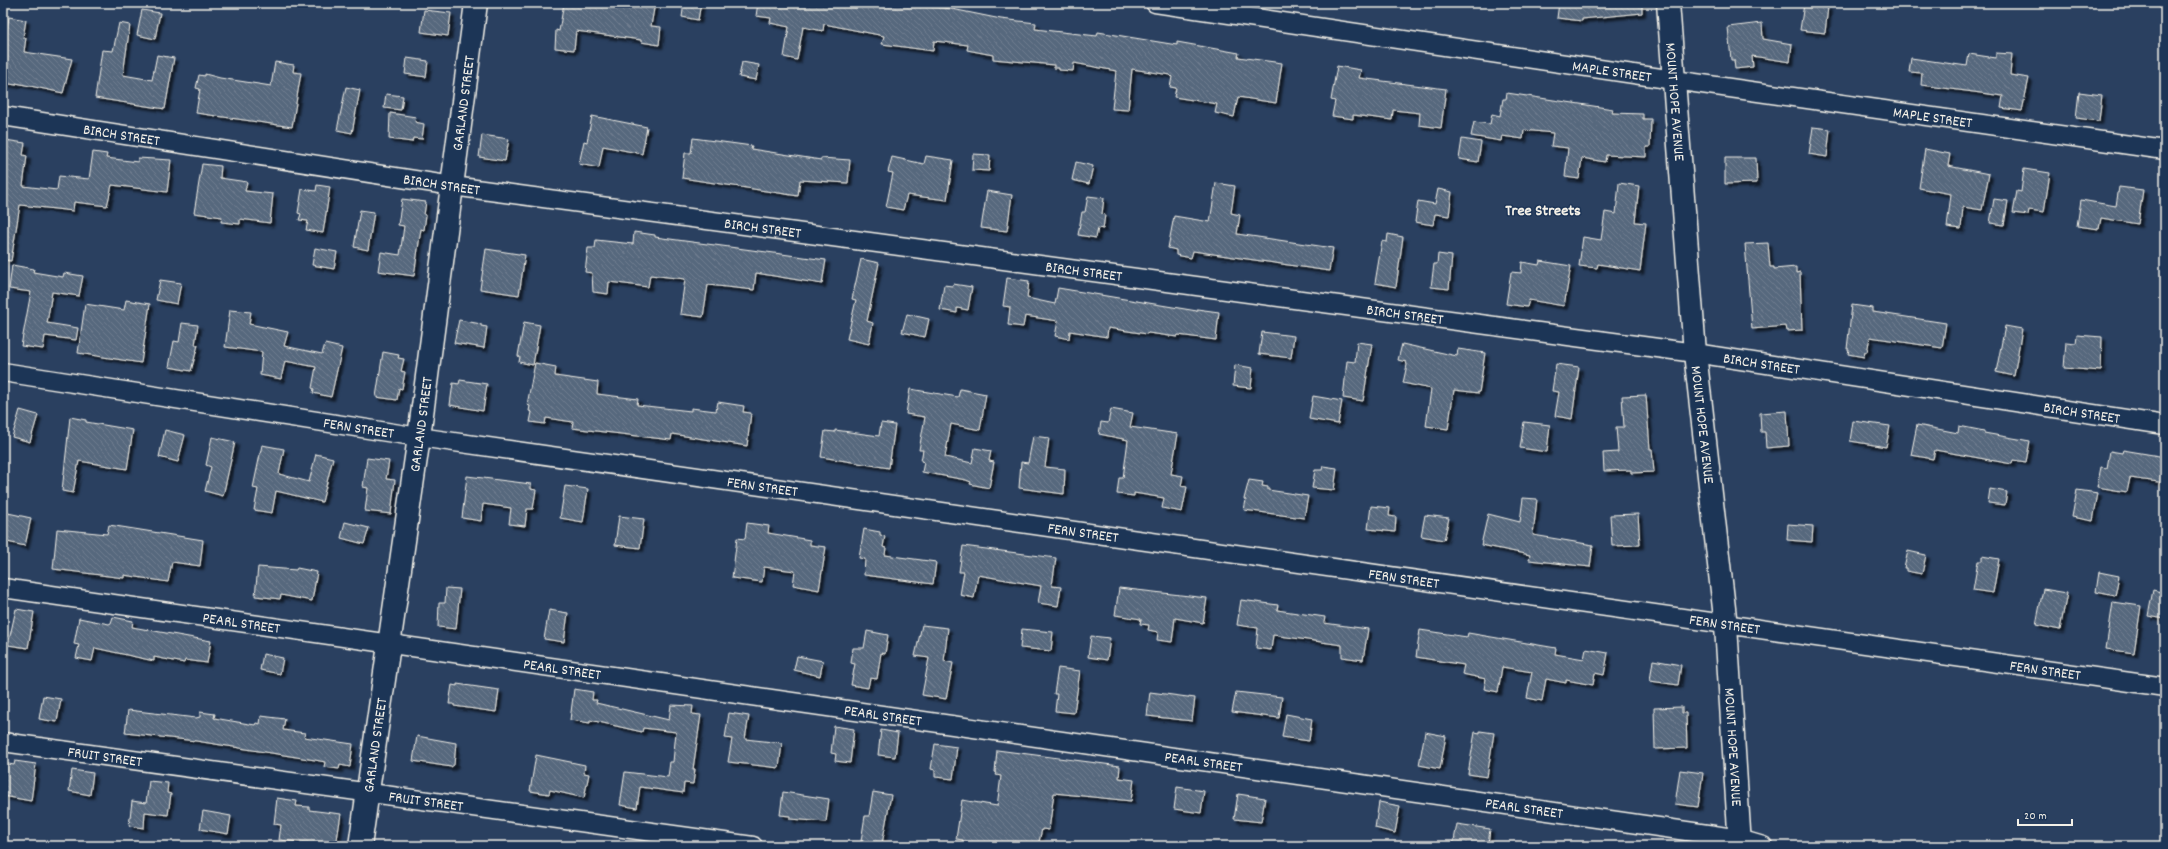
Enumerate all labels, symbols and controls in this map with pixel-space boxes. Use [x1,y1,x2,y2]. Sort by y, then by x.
street label: MOUNT HOPE AVENUE [1658,42,1689,162]
street label: GARLAND STREET [448,55,482,152]
street label: MAPLE STREET [1571,56,1653,90]
street label: MAPLE STREET [1891,102,1973,135]
street label: BIRCH STREET [81,120,161,153]
street label: BIRCH STREET [402,169,481,203]
district label: Tree Streets [1505,200,1581,223]
street label: BIRCH STREET [723,214,802,246]
street label: BIRCH STREET [1044,257,1123,289]
street label: BIRCH STREET [1365,300,1444,332]
street label: BIRCH STREET [1721,348,1801,382]
street label: MOUNT HOPE AVENUE [1684,365,1719,485]
street label: GARLAND STREET [405,376,440,474]
street label: BIRCH STREET [2042,398,2121,431]
street label: FERN STREET [321,413,395,446]
street label: FERN STREET [725,472,799,504]
street label: FERN STREET [1046,518,1120,550]
street label: FERN STREET [1367,564,1440,596]
street label: PEARL STREET [201,608,282,641]
street label: FERN STREET [1688,610,1761,642]
street label: PEARL STREET [522,654,602,687]
street label: FERN STREET [2008,656,2082,688]
street label: MOUNT HOPE AVENUE [1717,687,1746,807]
street label: GARLAND STREET [359,696,394,794]
street label: PEARL STREET [842,701,923,733]
street label: FRUIT STREET [66,742,143,774]
street label: PEARL STREET [1163,747,1244,780]
street label: FRUIT STREET [387,787,464,819]
street label: PEARL STREET [1484,793,1564,826]
scale bar [2018,801,2072,827]
text: 20 m [2024,808,2047,825]

